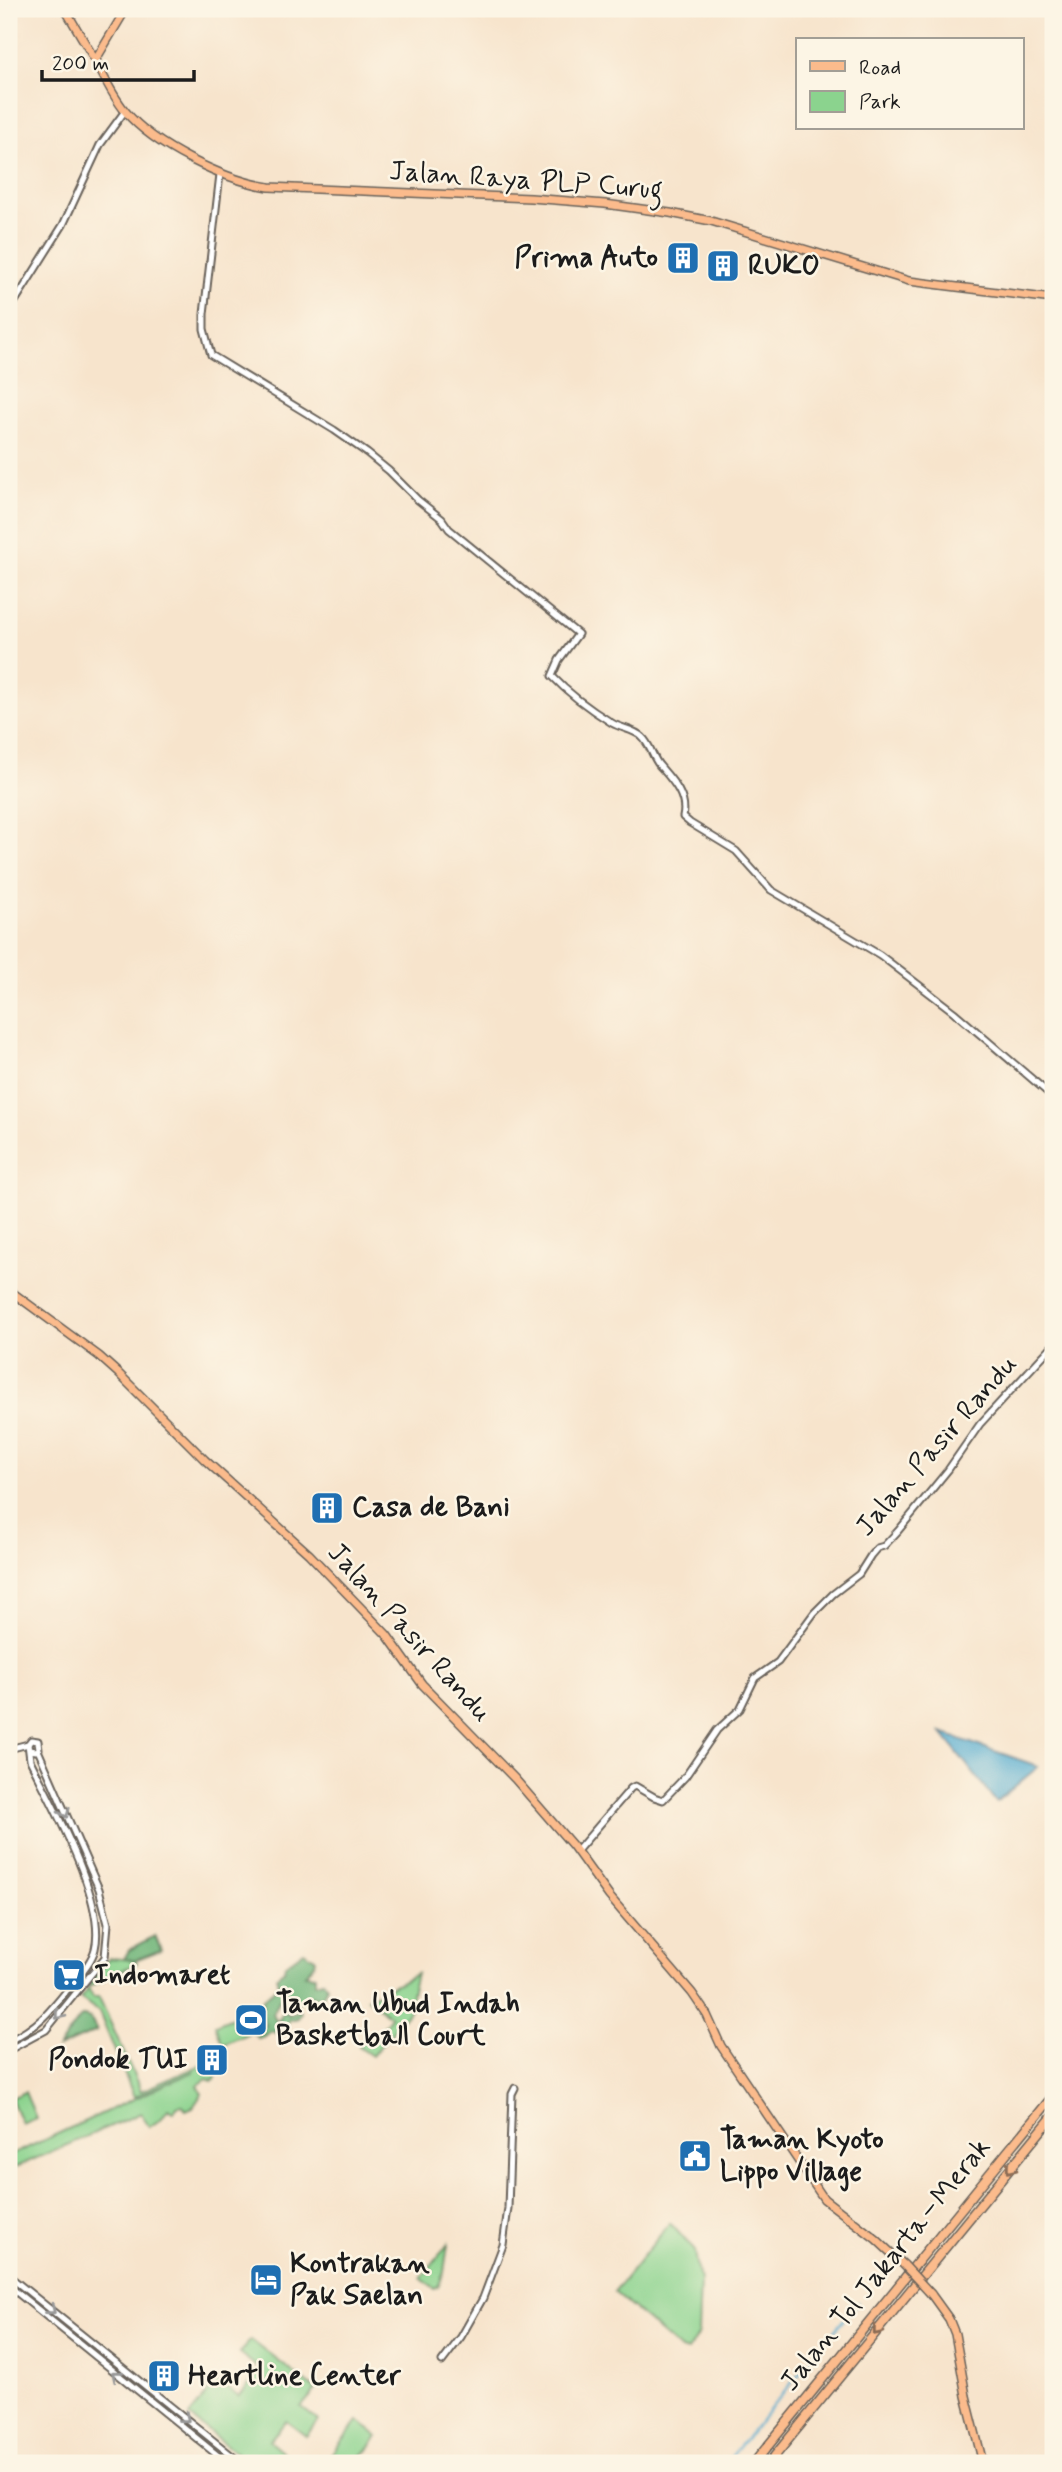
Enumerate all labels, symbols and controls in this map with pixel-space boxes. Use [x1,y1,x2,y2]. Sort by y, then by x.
scale bar [42,38,194,82]
legend [796,38,1024,130]
text: 200 m [52,50,109,78]
text: Road [859,54,901,82]
text: Park [859,88,901,116]
street label: Jalan Raya PLP Curug [388,153,664,212]
building icon: Prima Auto [664,239,702,277]
place label: Prima Auto [515,240,658,277]
building icon: RUKO [704,247,742,285]
place label: RUKO [748,248,820,285]
street label: Jalan Pasir Randu [848,1347,1026,1545]
building icon: Casa de Bani [308,1489,346,1527]
place label: Casa de Bani [352,1490,510,1527]
street label: Jalan Pasir Randu [319,1535,499,1731]
one-way arrow [57,1805,71,1818]
supermarket icon: Indomaret [50,1956,88,1994]
place label: Indomaret [94,1957,231,1994]
place label: Taman Ubud Indah Basketball Court [276,1986,520,2055]
sports icon: Taman Ubud Indah Basketball Court [232,2001,270,2039]
one-way arrow [54,2008,67,2020]
building icon: Pondok TUI [193,2041,231,2079]
place label: Pondok TUI [48,2042,188,2079]
place label: Taman Kyoto Lippo Village [720,2122,884,2192]
street label: Jalan Tol Jakarta–Merak [772,2131,1000,2399]
public building icon: Taman Kyoto Lippo Village [676,2137,714,2175]
one-way arrow [1006,2160,1018,2173]
place label: Kontrakan Pak Saelan [290,2246,430,2315]
hotel icon: Kontrakan Pak Saelan [247,2261,285,2299]
one-way arrow [44,2302,56,2315]
one-way arrow [873,2322,885,2335]
building icon: Heartline Center [145,2357,183,2395]
place label: Heartline Center [188,2358,402,2395]
one-way arrow [112,2370,124,2383]
one-way arrow [178,2409,190,2422]

